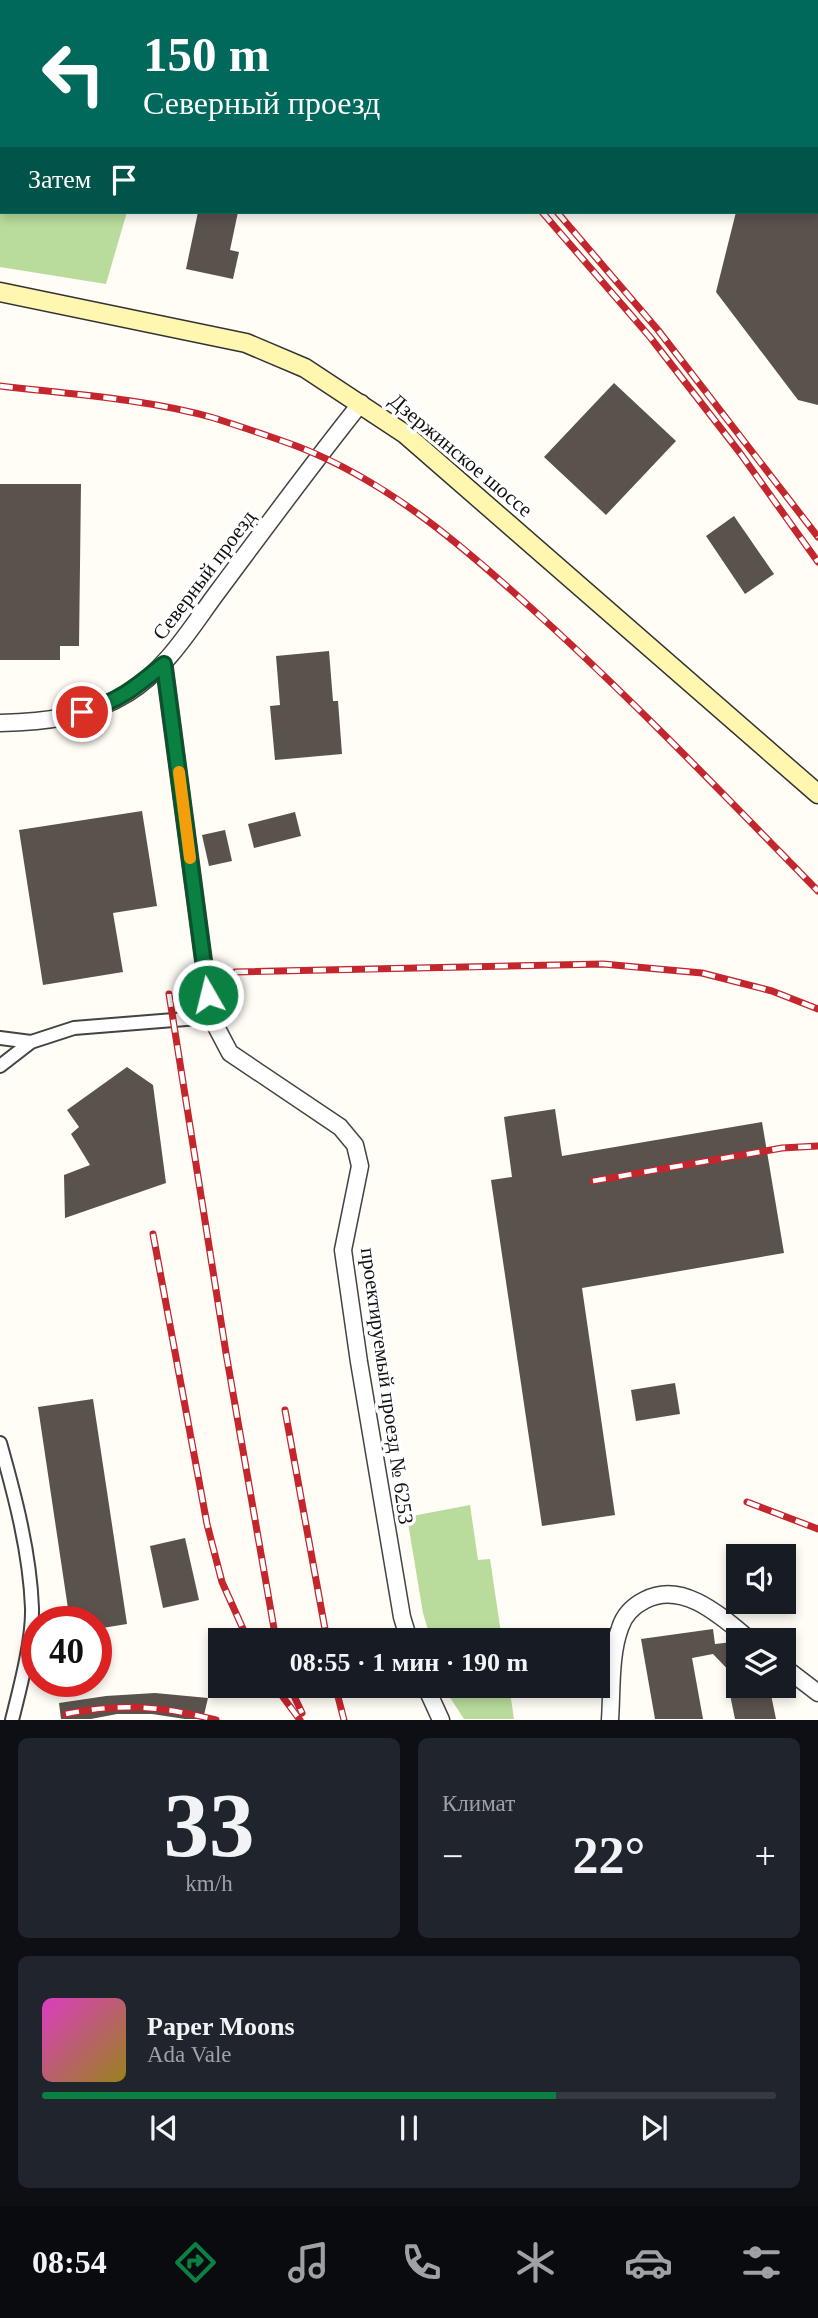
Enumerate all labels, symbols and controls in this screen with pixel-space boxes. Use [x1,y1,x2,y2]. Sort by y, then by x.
text: 150 m [143,27,270,82]
icon: left [28,28,119,119]
text: Северный проезд [143,85,380,121]
icon: arrive [105,161,143,199]
text: Затем [28,165,91,194]
street label: Дзержинское шоссе [385,388,537,522]
street label: Северный проезд [148,505,261,644]
pin [52,682,112,742]
icon: arrive [63,693,101,731]
position arrow [171,958,245,1032]
street label: проектируемый проезд № 6253 [356,1246,418,1526]
map controls [726,1544,796,1698]
button: sound [726,1544,796,1614]
speed limit sign: 40 [21,1606,112,1697]
button: layers [726,1628,796,1698]
text: 08:55 · 1 мин · 190 m [290,1648,528,1677]
text: 33 [164,1775,255,1876]
text: Климат [442,1791,515,1816]
text: 22° [573,1827,645,1884]
text: − [442,1835,463,1877]
text: + [755,1835,776,1877]
text: km/h [185,1871,233,1896]
text: Paper Moons [147,2012,295,2041]
text: Ada Vale [147,2042,232,2067]
icon: previous [145,2109,183,2147]
icon: pause [390,2109,428,2147]
icon: next [635,2109,673,2147]
icon: directions [171,2238,220,2287]
icon: music [284,2238,333,2287]
icon: phone [397,2238,446,2287]
icon: climate [511,2238,560,2287]
icon: car [624,2238,673,2287]
icon: filters [737,2238,786,2287]
text: 08:54 [32,2244,107,2280]

